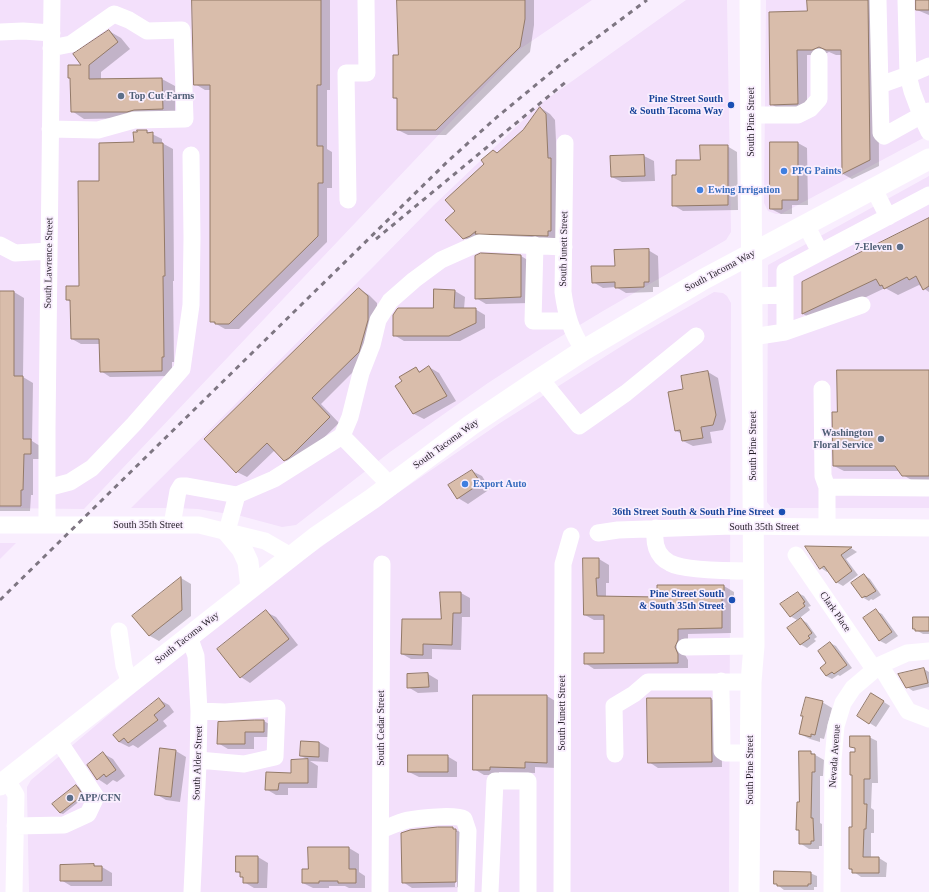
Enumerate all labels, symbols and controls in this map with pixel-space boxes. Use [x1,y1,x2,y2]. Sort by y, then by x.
street label: South Pine Street [745,87,757,157]
place label: Top Cut Farms [129,90,194,102]
marker: Top Cut Farms [116,91,126,101]
place label: Pine Street South & South Tacoma Way [629,93,723,116]
marker: Pine Street South & South Tacoma Way [726,100,736,110]
place label: PPG Paints [792,165,841,177]
marker: PPG Paints [779,166,789,176]
place label: Ewing Irrigation [708,184,780,196]
marker: Ewing Irrigation [695,185,705,195]
street label: South Junett Street [557,211,571,287]
street label: South Lawrence Street [42,217,56,309]
place label: 7-Eleven [855,241,892,253]
marker: 7-Eleven [895,242,905,252]
street label: South Tacoma Way [683,247,757,295]
street label: South Pine Street [747,411,759,481]
street label: South Tacoma Way [411,416,481,472]
place label: Washington Floral Service [813,427,873,450]
marker: Washington Floral Service [876,434,886,444]
place label: Export Auto [473,478,527,490]
marker: Export Auto [460,479,470,489]
place label: 36th Street South & South Pine Street [612,506,774,518]
marker: 36th Street South & South Pine Street [777,507,787,517]
street label: South 35th Street [113,519,183,531]
street label: South 35th Street [729,521,799,533]
place label: Pine Street South & South 35th Street [639,588,724,612]
street label: Clark Place [817,590,853,634]
marker: Pine Street South & South 35th Street [727,595,737,605]
street label: South Tacoma Way [153,609,221,667]
street label: South Junett Street [556,675,568,751]
street label: South Cedar Street [375,690,387,766]
street label: Nevada Avenue [827,724,843,788]
street label: South Alder Street [191,726,205,800]
street label: South Pine Street [744,735,756,805]
place label: APP/CFN [78,792,121,804]
marker: APP/CFN [65,793,75,803]

